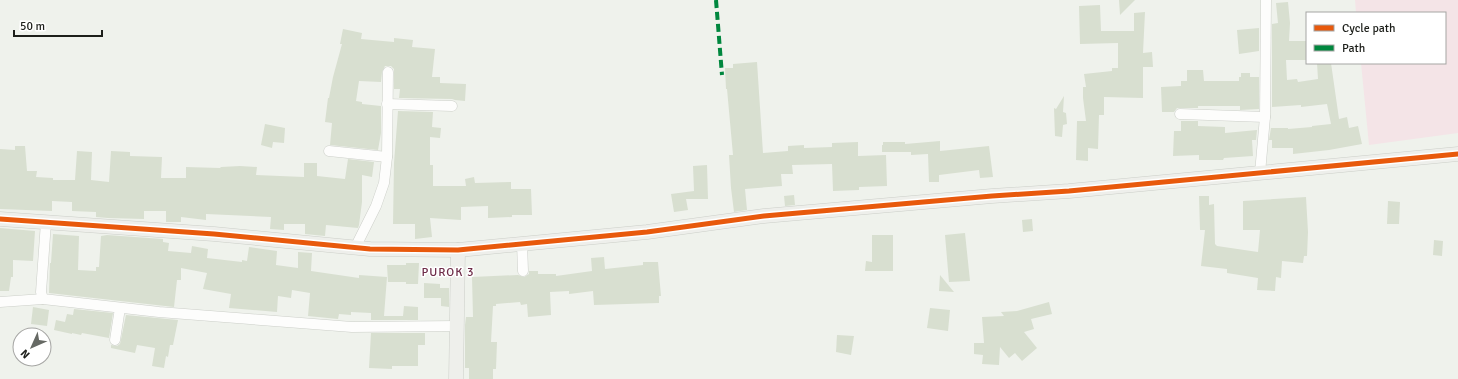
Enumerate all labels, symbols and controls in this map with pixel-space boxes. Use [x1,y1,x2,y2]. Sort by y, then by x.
scale bar [14,12,102,38]
legend [1306,12,1446,64]
text: 50 m [20,19,45,34]
text: Cycle path [1342,21,1395,36]
text: Path [1342,41,1365,56]
district label: PUROK 3 [421,265,475,280]
north arrow [12,327,52,367]
text: N [18,346,33,361]

